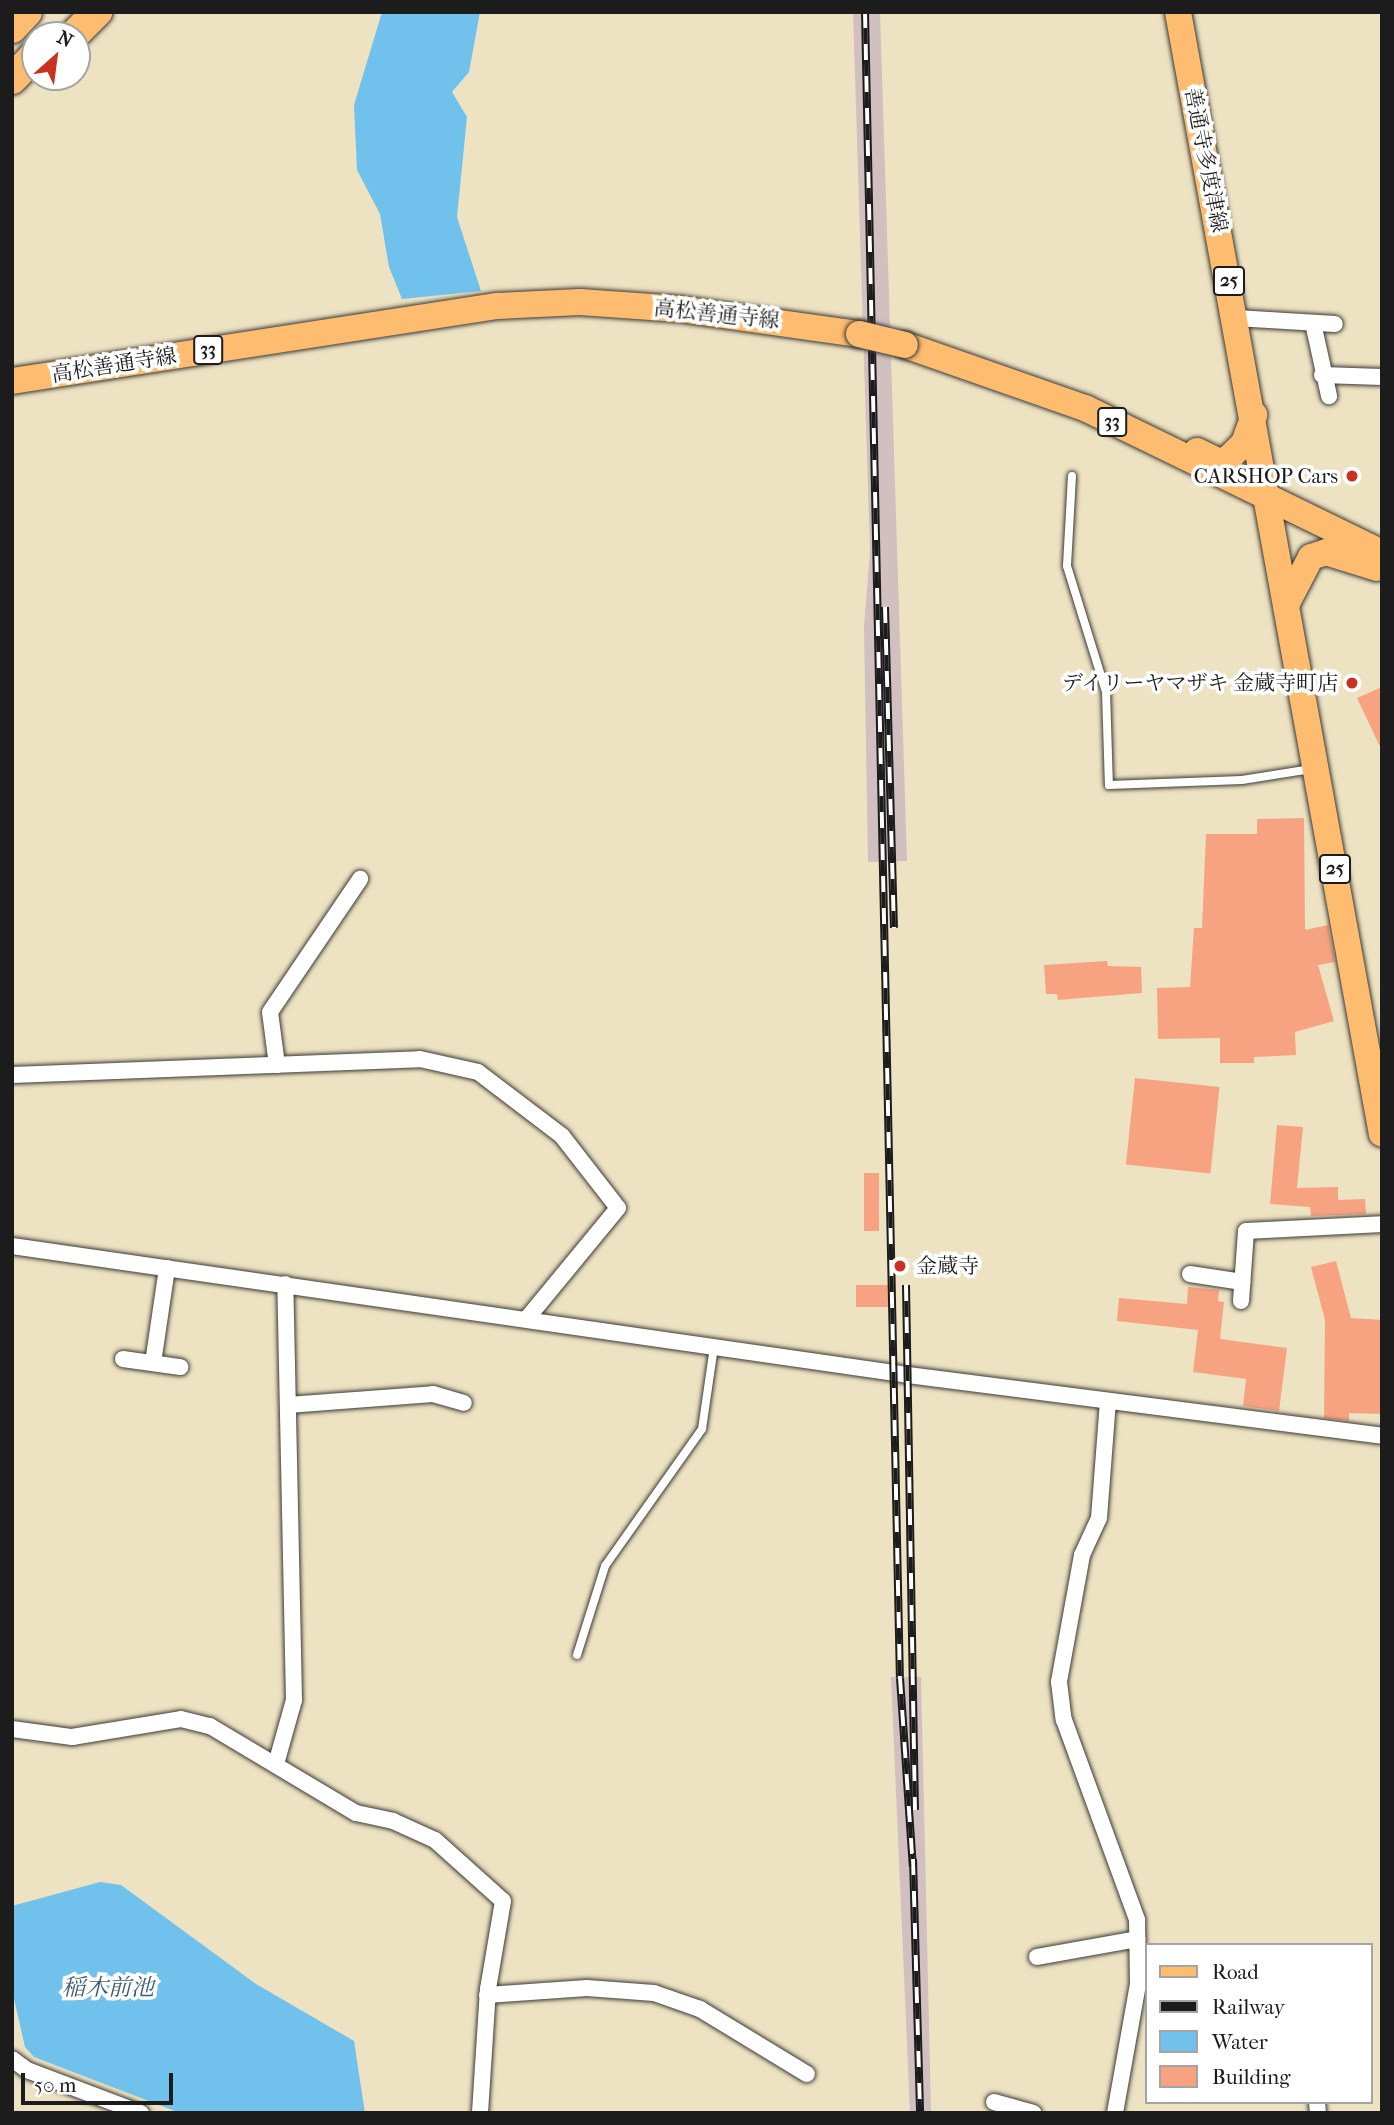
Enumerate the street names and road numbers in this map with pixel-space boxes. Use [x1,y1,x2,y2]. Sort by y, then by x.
street label: 善通寺多度津線 [1180,85,1232,235]
road number: 25 [1212,266,1246,296]
street label: 高松善通寺線 [653,295,781,333]
road number: 33 [192,334,224,366]
street label: 高松善通寺線 [50,343,178,387]
road number: 33 [1096,406,1128,438]
road number: 25 [1318,854,1352,884]

